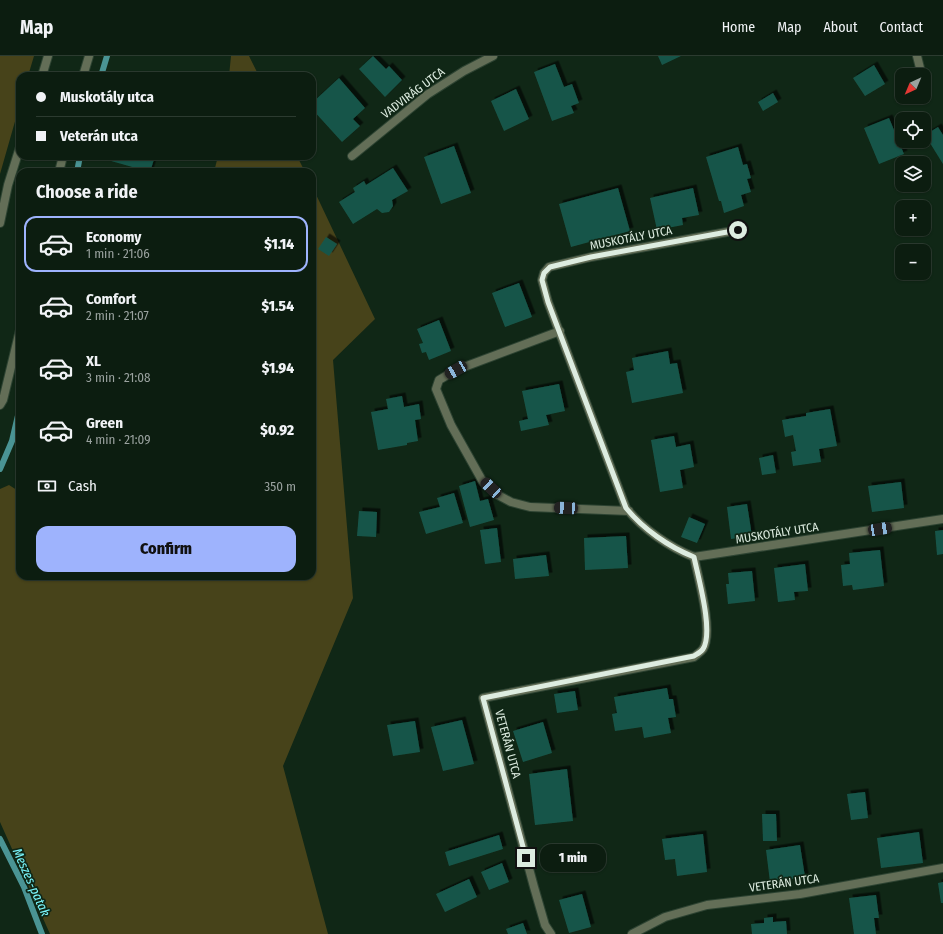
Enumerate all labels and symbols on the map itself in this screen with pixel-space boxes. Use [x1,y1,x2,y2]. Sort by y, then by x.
street label: VADVIRÁG UTCA [378,63,448,121]
north arrow [895,68,931,104]
route start [729,221,747,239]
street label: MUSKOTÁLY UTCA [588,222,674,253]
car [443,359,469,381]
car [478,475,504,501]
car [554,501,578,515]
street label: MUSKOTÁLY UTCA [734,518,820,546]
car [867,521,893,537]
street label: VETERÁN UTCA [492,708,525,781]
callout: 1 min [540,844,606,872]
water label: Meszes-patak [10,846,53,919]
route end [517,849,535,867]
street label: VETERÁN UTCA [748,870,821,895]

